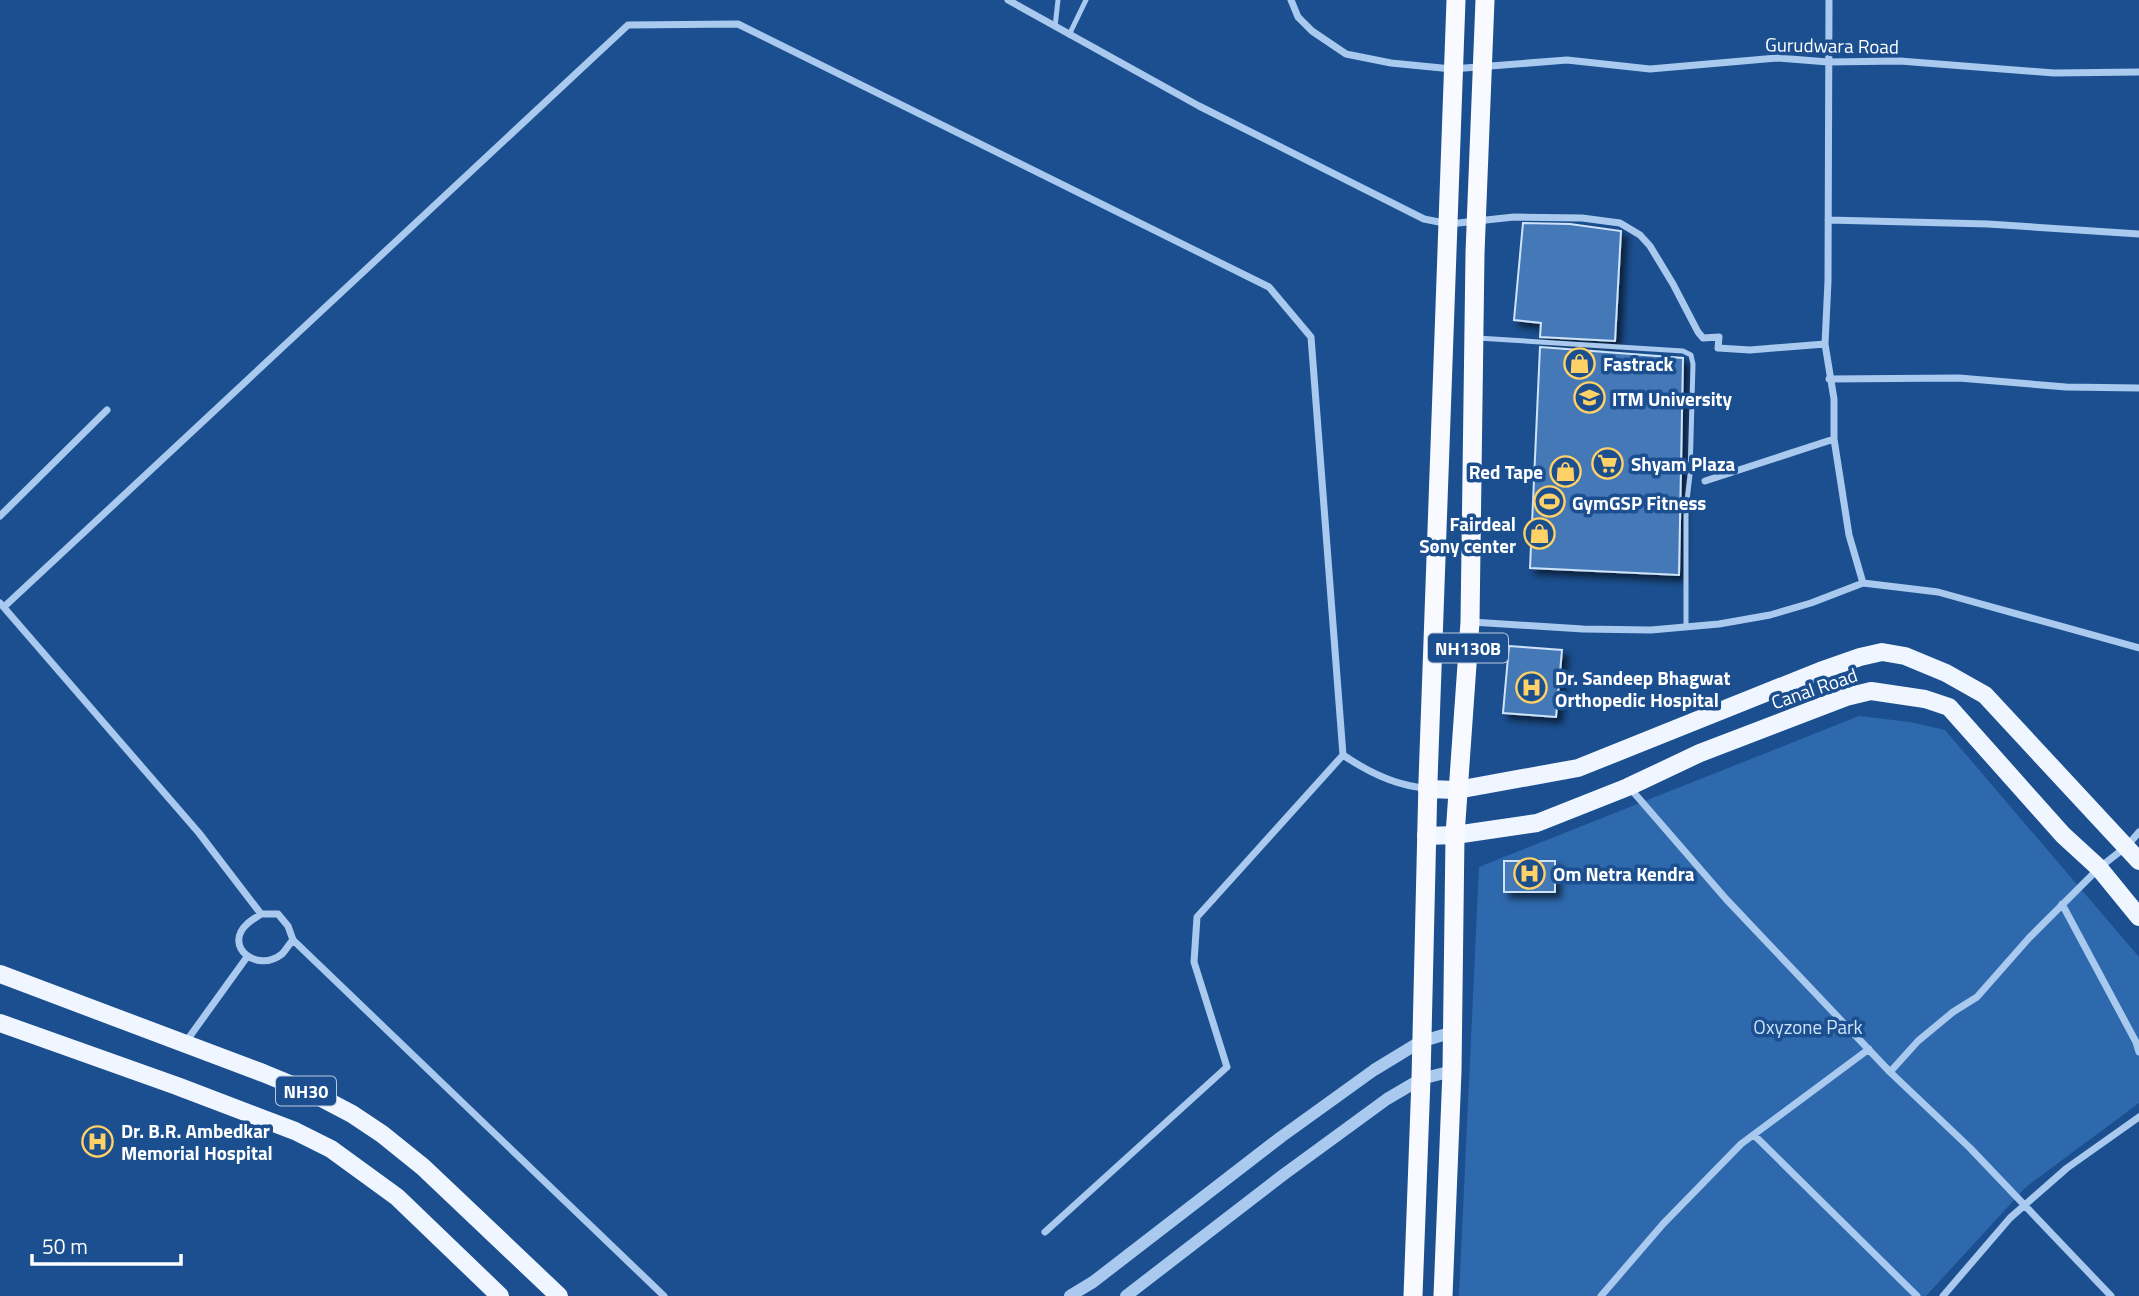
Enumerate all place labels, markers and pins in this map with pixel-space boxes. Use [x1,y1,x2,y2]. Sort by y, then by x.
shop icon: Fastrack [1563,346,1597,380]
place label: Fastrack [1603,349,1674,378]
school or university icon: ITM University [1572,381,1606,415]
place label: ITM University [1612,384,1733,413]
supermarket icon: Shyam Plaza [1591,446,1625,480]
place label: Shyam Plaza [1631,449,1736,478]
shop icon: Red Tape [1549,454,1583,488]
place label: Red Tape [1469,457,1543,486]
sports icon: GymGSP Fitness [1532,485,1566,519]
place label: GymGSP Fitness [1572,488,1706,517]
place label: Fairdeal Sony center [1419,509,1516,560]
shop icon: Fairdeal Sony center [1522,517,1556,551]
place label: Dr. Sandeep Bhagwat Orthopedic Hospital [1555,663,1730,714]
hospital icon: Dr. Sandeep Bhagwat Orthopedic Hospital [1515,671,1549,705]
hospital icon: Om Netra Kendra [1513,856,1547,890]
place label: Om Netra Kendra [1553,859,1695,888]
place label: Dr. B.R. Ambedkar Memorial Hospital [121,1116,273,1167]
hospital icon: Dr. B.R. Ambedkar Memorial Hospital [81,1124,115,1158]

